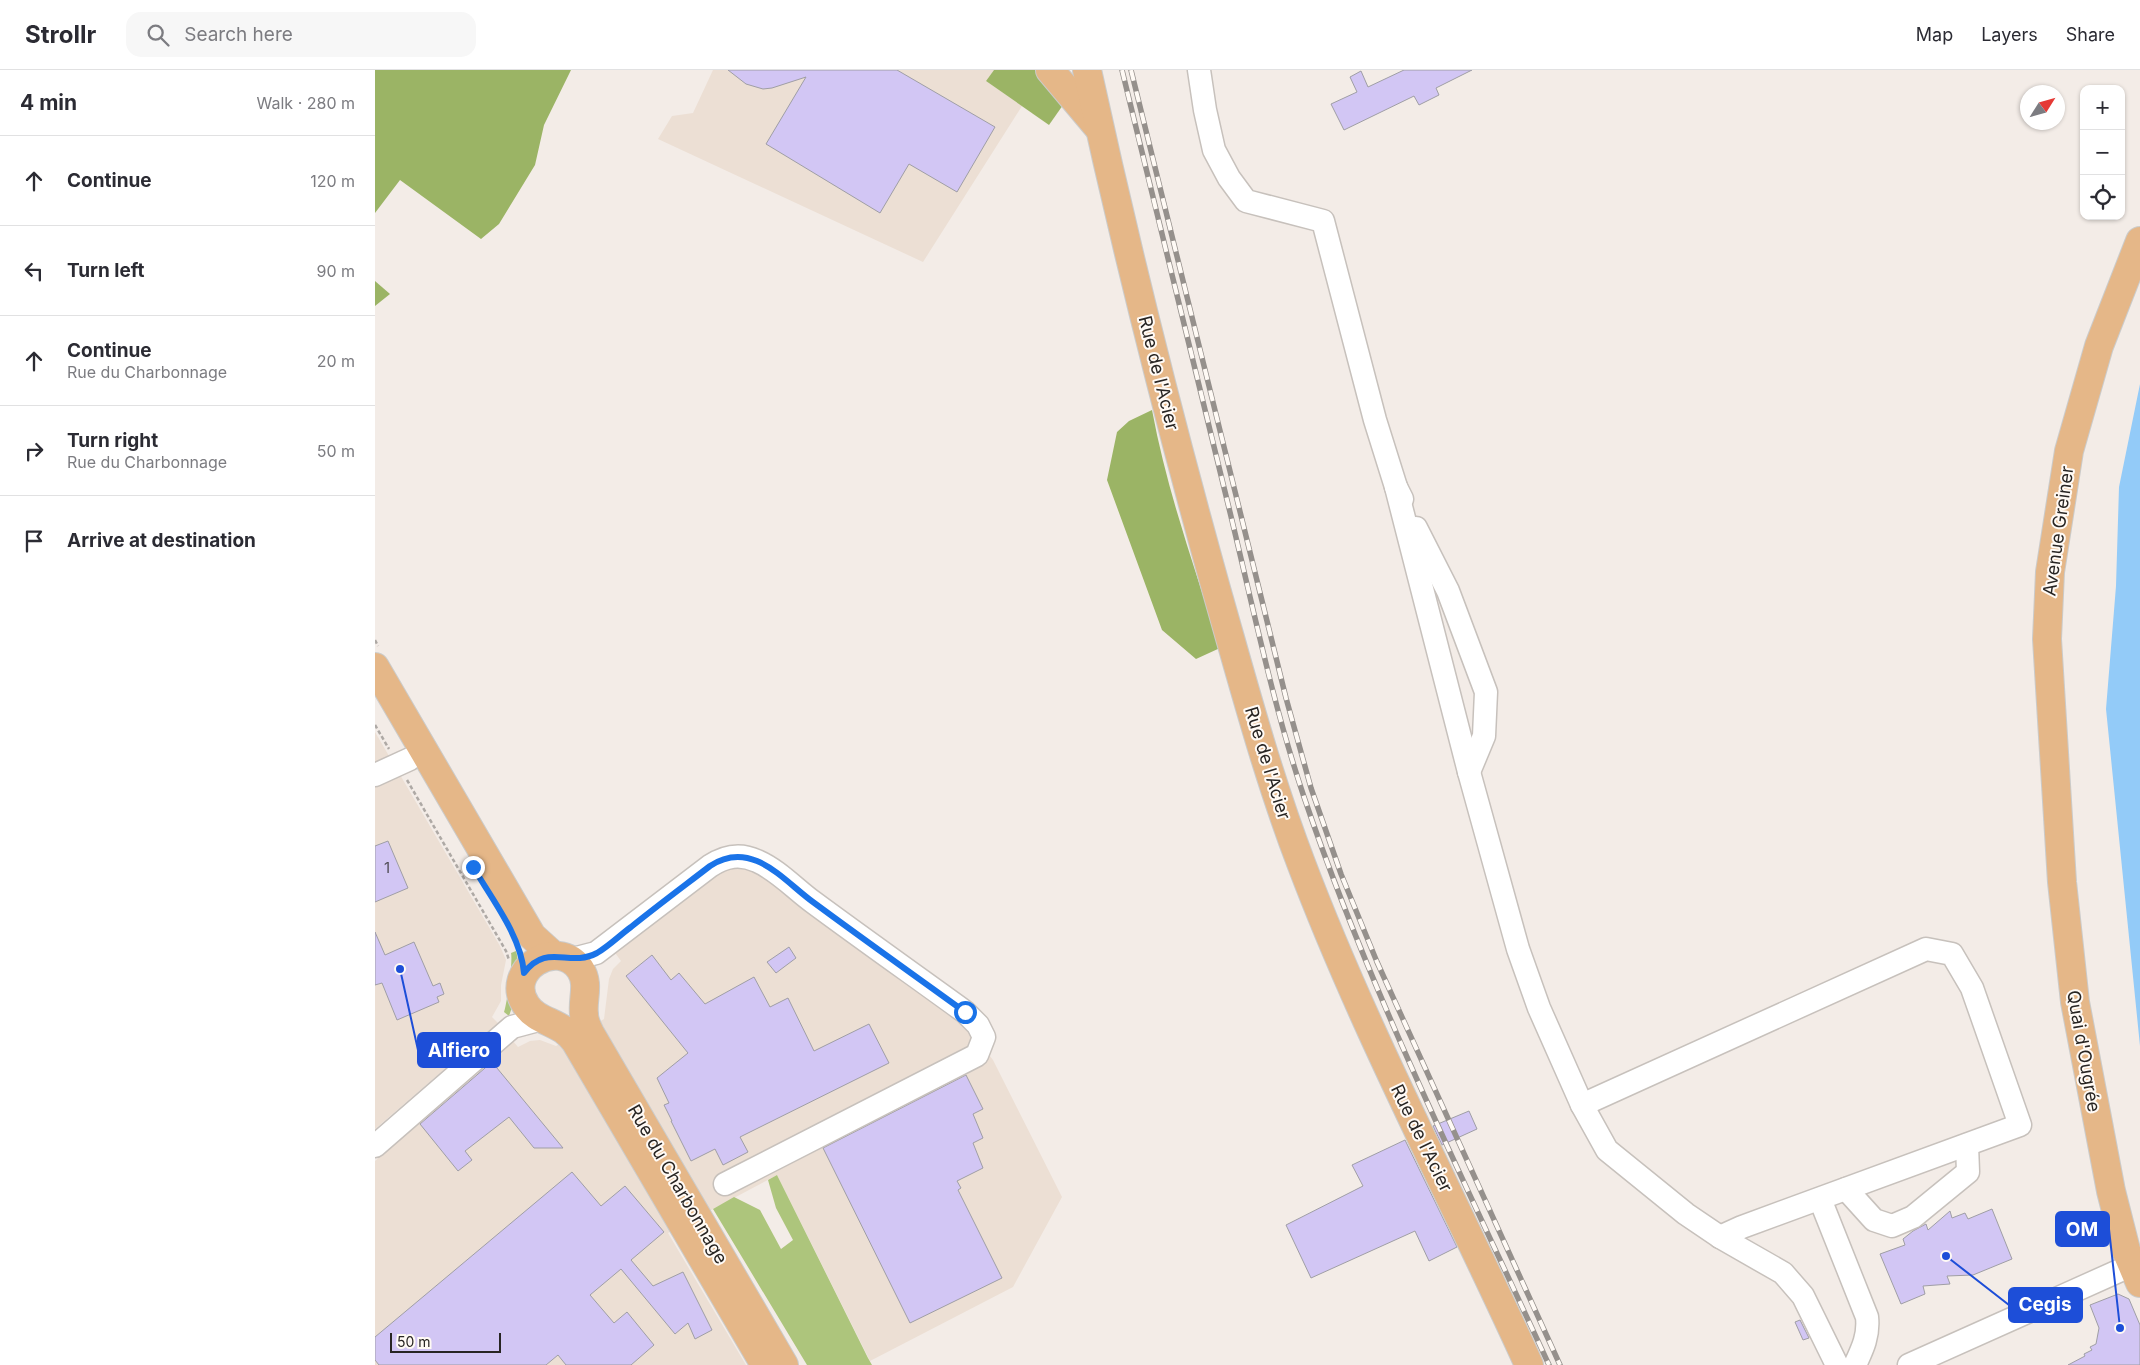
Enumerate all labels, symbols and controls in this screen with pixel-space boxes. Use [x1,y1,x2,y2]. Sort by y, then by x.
search box [126,12,476,57]
text: Strollr [25,20,96,49]
icon: search [144,21,172,49]
text: Search here [184,23,293,46]
text: Map [1916,24,1953,45]
text: Layers [1981,24,2038,45]
text: Share [2066,24,2115,45]
north arrow [2020,85,2065,130]
map controls [2080,85,2125,220]
button: + [2080,85,2125,130]
text: 4 min [20,90,77,115]
text: Walk · 280 m [257,93,355,113]
button: − [2080,130,2125,175]
icon: ahead [20,167,48,195]
text: Continue [67,169,152,192]
text: 120 m [310,171,355,191]
button: locate [2080,175,2125,220]
icon: left [20,257,48,285]
text: Turn left [67,259,145,282]
text: 90 m [316,261,355,281]
street label: Rue de l'Acier [1135,314,1183,433]
text: Continue [67,339,152,362]
icon: ahead [20,347,48,375]
text: 20 m [317,351,355,371]
text: Rue du Charbonnage [67,362,227,382]
text: Turn right [67,429,158,452]
icon: right [20,437,48,465]
text: 50 m [317,441,355,461]
text: Rue du Charbonnage [67,452,227,472]
street label: Avenue Greiner [2038,464,2078,597]
icon: arrive [20,527,48,555]
text: Arrive at destination [67,529,256,552]
street label: Rue de l'Acier [1241,704,1295,822]
route end [462,856,485,879]
house number: 1 [384,858,390,877]
street label: Quai d'Ougrée [2063,988,2105,1114]
route start [954,1001,977,1024]
callout: Alfiero [418,1033,500,1067]
text: Alfiero [428,1039,490,1062]
street label: Rue de l'Acier [1387,1081,1457,1195]
street label: Rue du Charbonnage [624,1101,732,1267]
callout: OM [2056,1212,2109,1246]
text: OM [2066,1218,2098,1241]
callout: Cegis [2009,1288,2082,1322]
text: Cegis [2018,1293,2072,1316]
scale bar [390,1330,501,1353]
text: 50 m [397,1333,431,1350]

